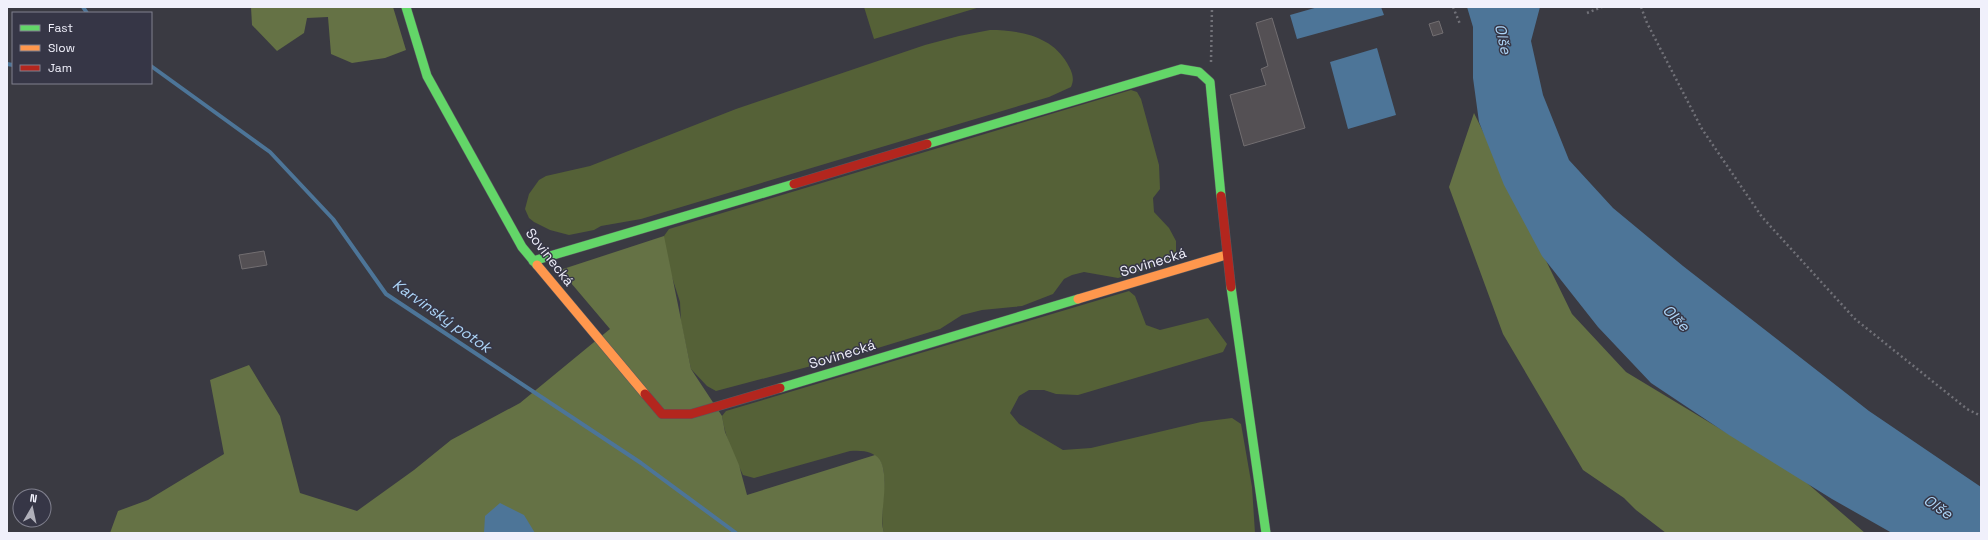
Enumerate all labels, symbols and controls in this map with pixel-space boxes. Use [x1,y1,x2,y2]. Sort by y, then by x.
legend [12,12,152,84]
text: Fast [48,20,73,36]
water label: Olše [1491,22,1516,57]
text: Slow [48,40,75,56]
text: Jam [48,60,72,76]
street label: Sovinecká [522,224,578,290]
street label: Sovinecká [1118,243,1188,281]
water label: Karvinský potok [389,275,497,358]
water label: Olše [1659,300,1695,336]
street label: Sovinecká [807,335,877,373]
north arrow [12,488,52,528]
water label: Olše [1920,490,1957,524]
text: N [29,491,38,506]

